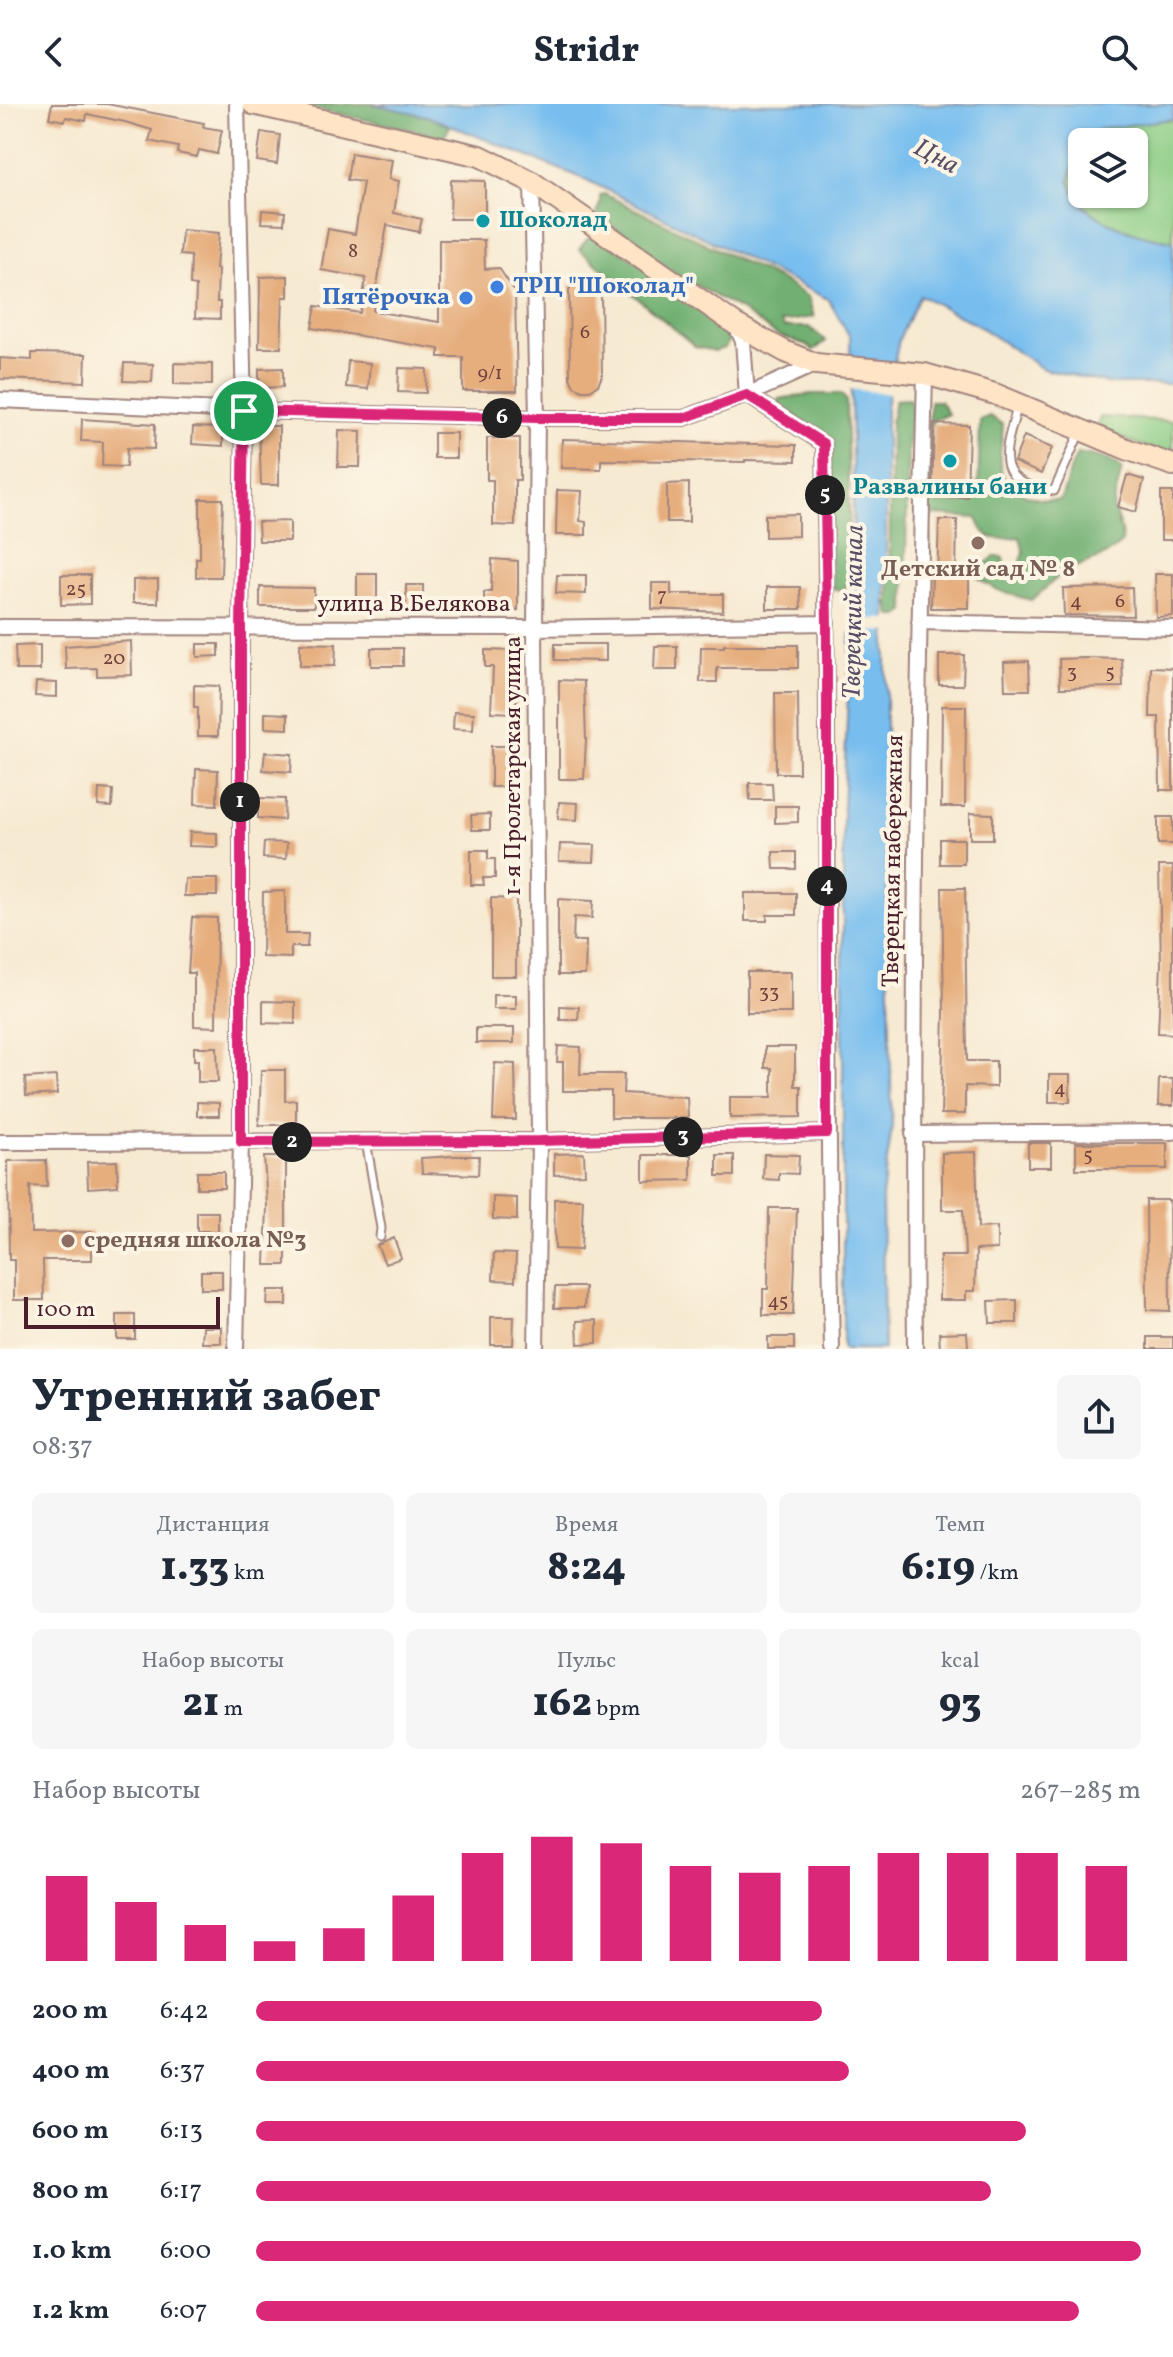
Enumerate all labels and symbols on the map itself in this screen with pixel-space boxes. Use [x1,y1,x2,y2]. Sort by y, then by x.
water label: Цна [907,130,965,184]
place label: Шоколад [499,204,608,238]
marker: Шоколад [474,212,492,230]
house number: 8 [348,238,358,266]
place label: ТРЦ "Шоколад" [513,270,694,304]
marker: ТРЦ "Шоколад" [488,278,506,296]
place label: Пятёрочка [322,281,450,315]
marker: Пятёрочка [457,289,475,307]
house number: 6 [580,319,590,347]
house number: 9/1 [478,360,502,388]
pin [210,377,278,445]
pin: 6 [482,398,522,438]
marker: Развалины бани [941,452,959,470]
place label: Развалины бани [853,471,1047,505]
pin: 5 [805,475,845,515]
water label: Тверецкий канал [834,524,874,700]
marker: Детский сад № 8 [969,534,987,552]
place label: Детский сад № 8 [881,553,1075,587]
house number: 25 [66,576,86,604]
house number: 7 [657,582,667,610]
street label: улица В.Белякова [317,588,511,622]
house number: 4 [1070,588,1082,616]
house number: 6 [1115,588,1125,616]
street label: 1-я Пролетарская улица [497,636,531,896]
house number: 20 [103,645,125,673]
house number: 3 [1067,659,1077,687]
house number: 5 [1105,659,1115,687]
street label: Тверецкая набережная [875,734,913,988]
pin: 1 [220,782,260,822]
pin: 4 [807,866,847,906]
house number: 33 [759,979,779,1007]
house number: 4 [1054,1075,1066,1103]
pin: 3 [663,1117,703,1157]
pin: 2 [272,1122,312,1162]
house number: 5 [1083,1142,1093,1170]
place label: средняя школа №3 [84,1224,306,1258]
marker: средняя школа №3 [59,1232,77,1250]
house number: 45 [768,1288,788,1316]
scale bar [24,1293,220,1329]

